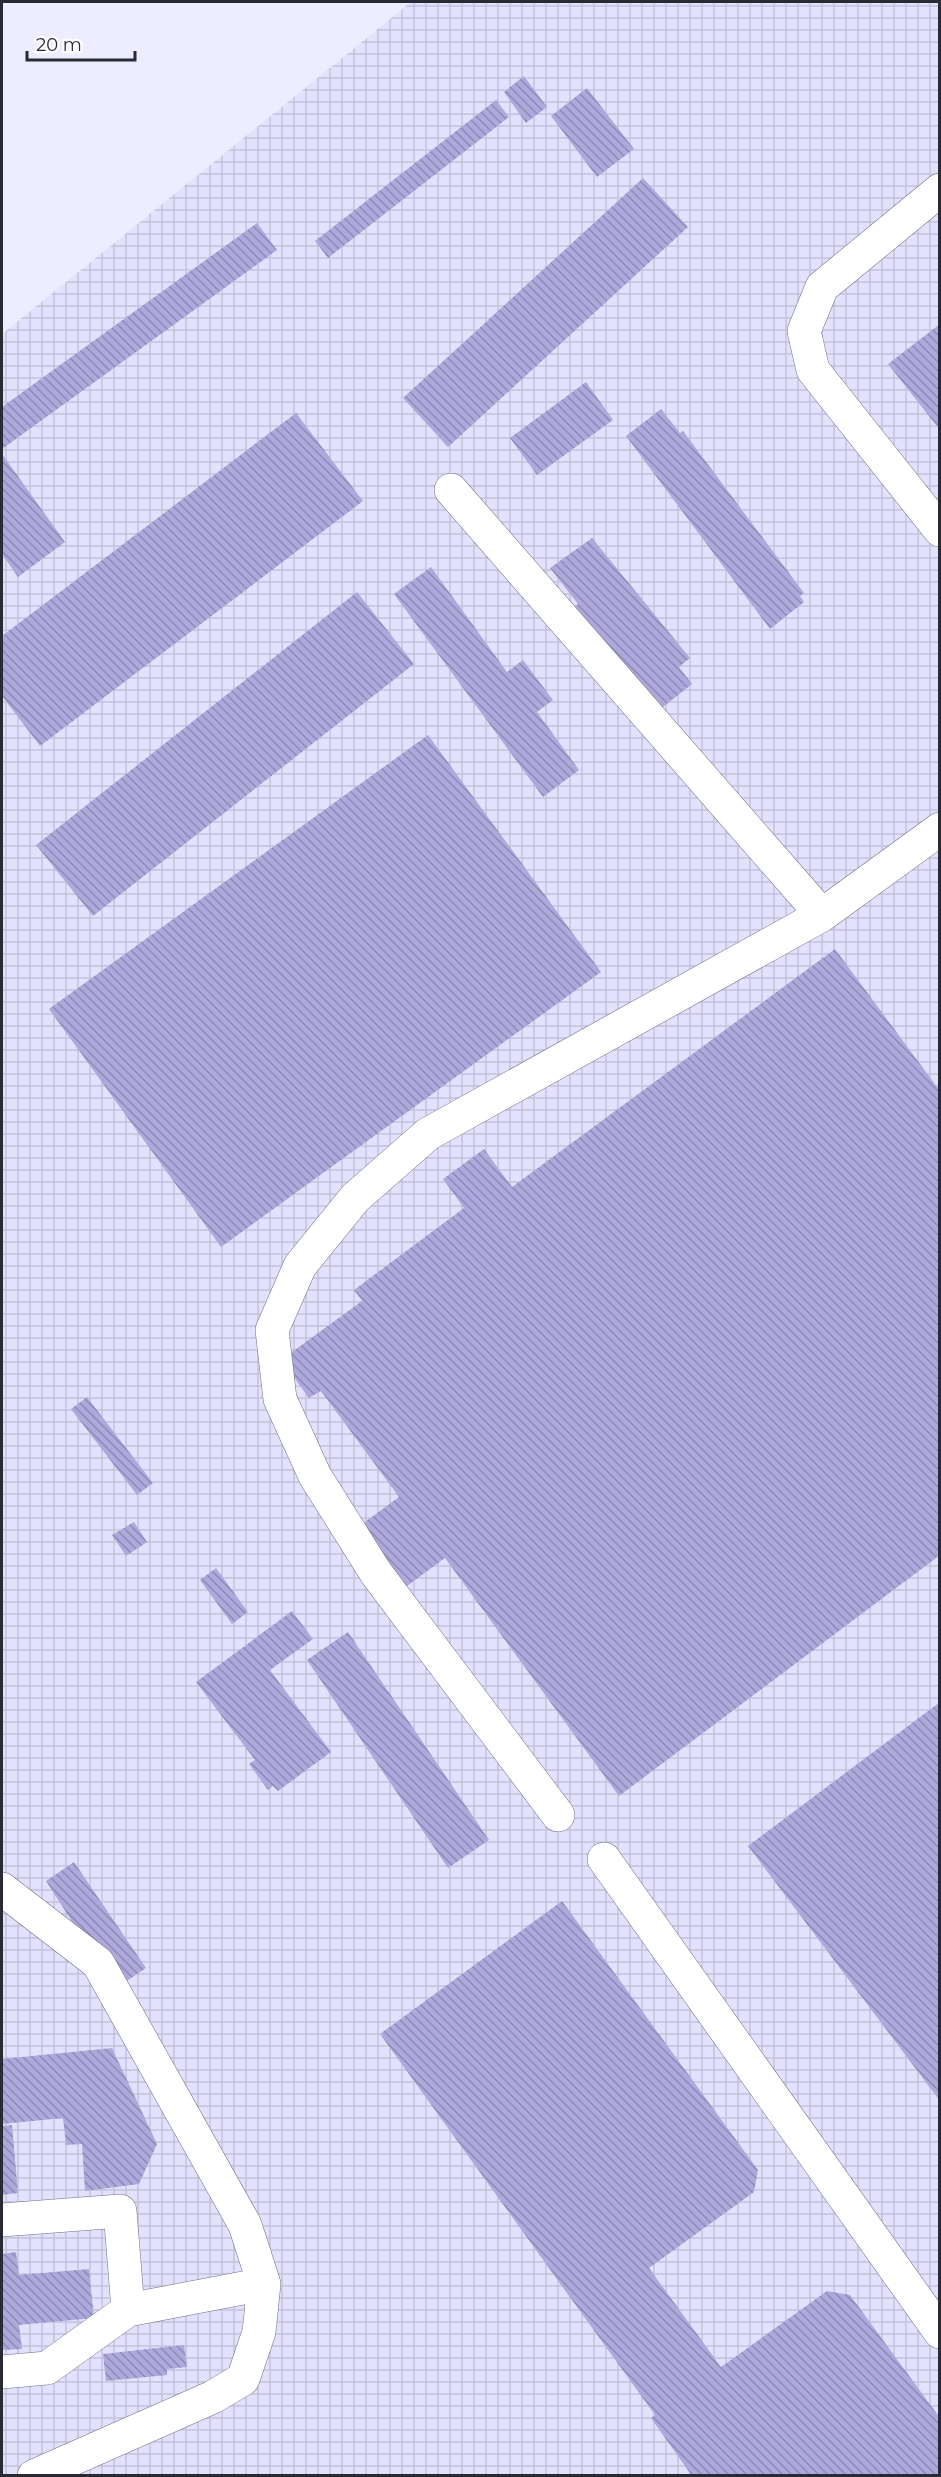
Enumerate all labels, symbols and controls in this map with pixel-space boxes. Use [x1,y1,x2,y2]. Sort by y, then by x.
scale bar [27,24,135,62]
text: 20 m [36,34,82,56]

